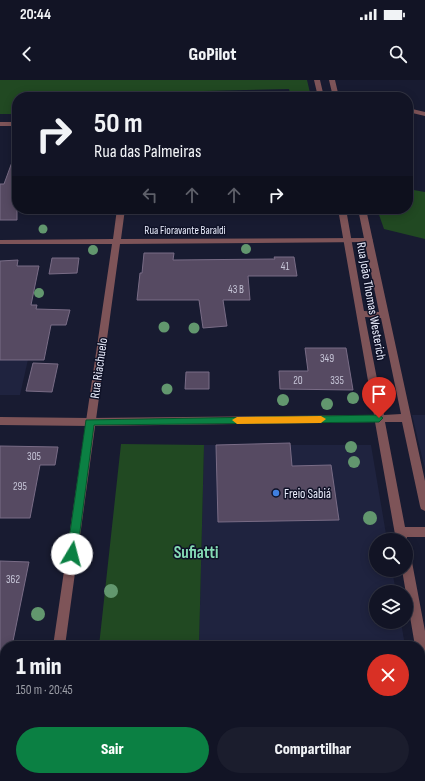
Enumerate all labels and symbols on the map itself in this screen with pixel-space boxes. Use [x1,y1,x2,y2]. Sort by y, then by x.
street label: Rua Fioravante Baraldi [144,224,226,237]
street label: Rua João Thomas Westerich [353,241,389,361]
house number: 41 [281,260,289,273]
house number: 43 B [228,283,244,296]
street label: Rua Riachuelo [87,337,111,400]
house number: 349 [320,352,334,365]
house number: 20 [293,374,303,387]
house number: 335 [330,374,344,387]
pin [362,377,396,418]
house number: 305 [27,450,41,463]
house number: 295 [13,480,27,493]
place label: Freio Sabiá [284,486,331,502]
marker: Freio Sabiá [271,488,281,498]
position arrow [51,533,93,575]
district label: Sufiatti [174,543,218,563]
house number: 362 [6,573,20,586]

